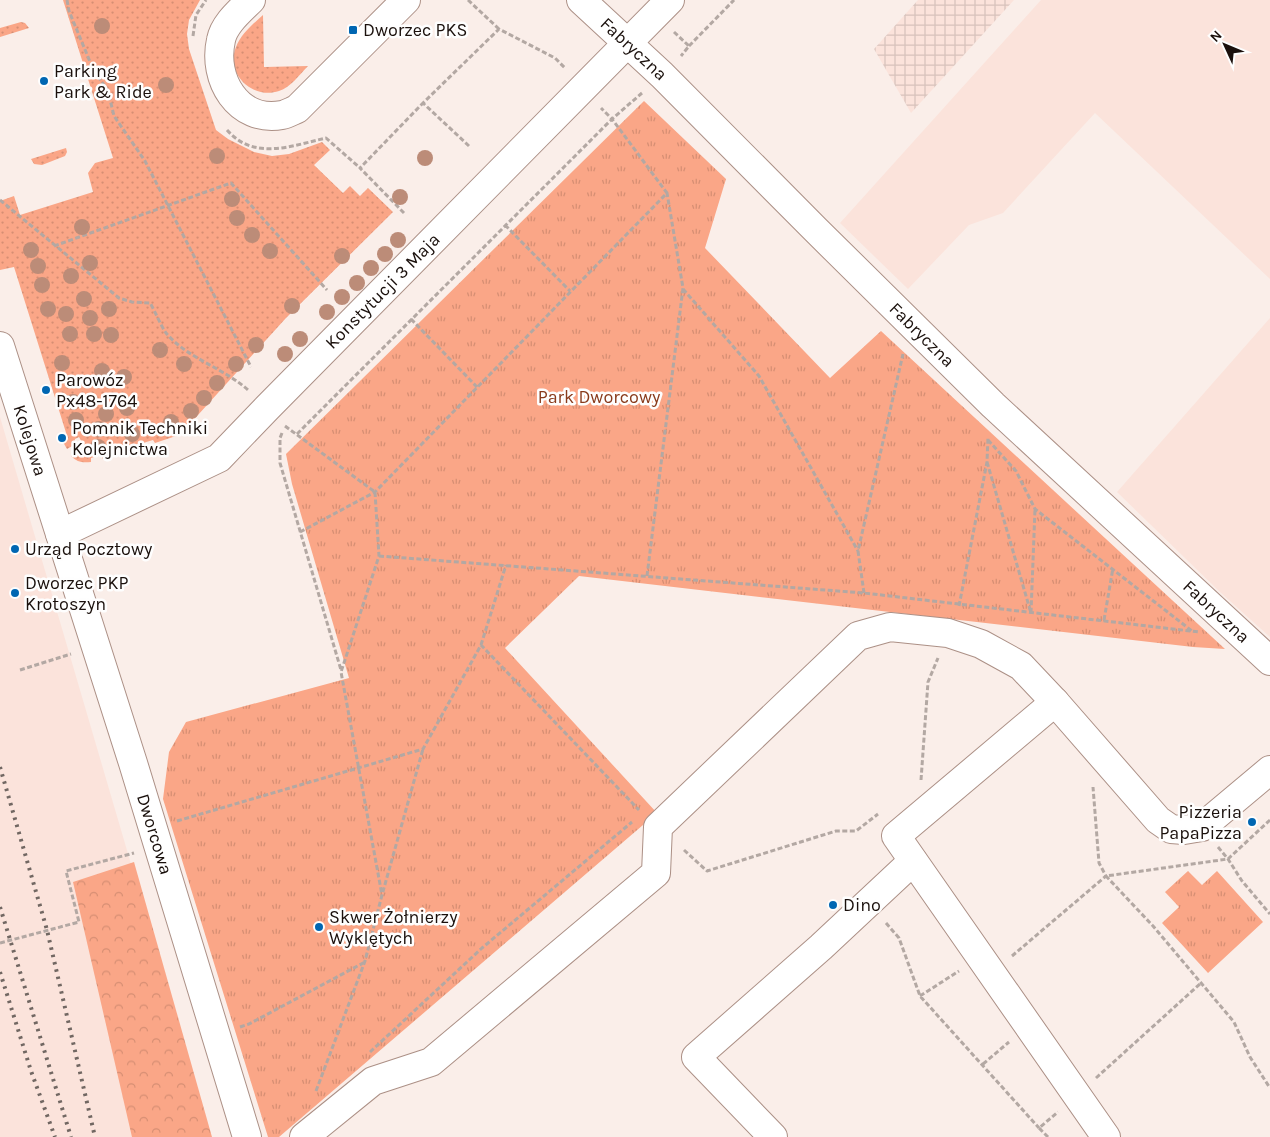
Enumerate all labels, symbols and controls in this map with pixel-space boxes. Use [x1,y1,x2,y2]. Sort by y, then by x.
street label: Fabryczna [596,13,672,85]
place label: Dworzec PKS [363,19,467,41]
north arrow [1200,20,1250,70]
marker: Dworzec PKS [347,24,359,36]
text: N [1206,27,1226,46]
place label: Parking Park & Ride [54,60,152,103]
marker: Parking Park & Ride [38,75,50,87]
street label: Konstytucji 3 Maja [321,228,445,354]
street label: Fabryczna [885,298,959,372]
place label: Parowóz Px48-1764 [56,369,137,412]
marker: Parowóz Px48-1764 [40,384,52,396]
park label: Park Dworcowy [538,386,661,408]
street label: Kolejowa [8,402,52,479]
place label: Pomnik Techniki Kolejnictwa [72,417,208,460]
marker: Pomnik Techniki Kolejnictwa [56,432,68,444]
place label: Urząd Pocztowy [25,538,153,560]
marker: Urząd Pocztowy [9,543,21,555]
place label: Dworzec PKP Krotoszyn [25,572,129,615]
street label: Fabryczna [1178,575,1254,648]
marker: Dworzec PKP Krotoszyn [9,587,21,599]
street label: Dworcowa [132,791,177,877]
place label: Pizzeria PapaPizza [1159,801,1242,844]
marker: Pizzeria PapaPizza [1246,816,1258,828]
place label: Dino [843,894,881,916]
marker: Dino [827,899,839,911]
place label: Skwer Żołnierzy Wyklętych [329,906,458,949]
marker: Skwer Żołnierzy Wyklętych [313,921,325,933]

